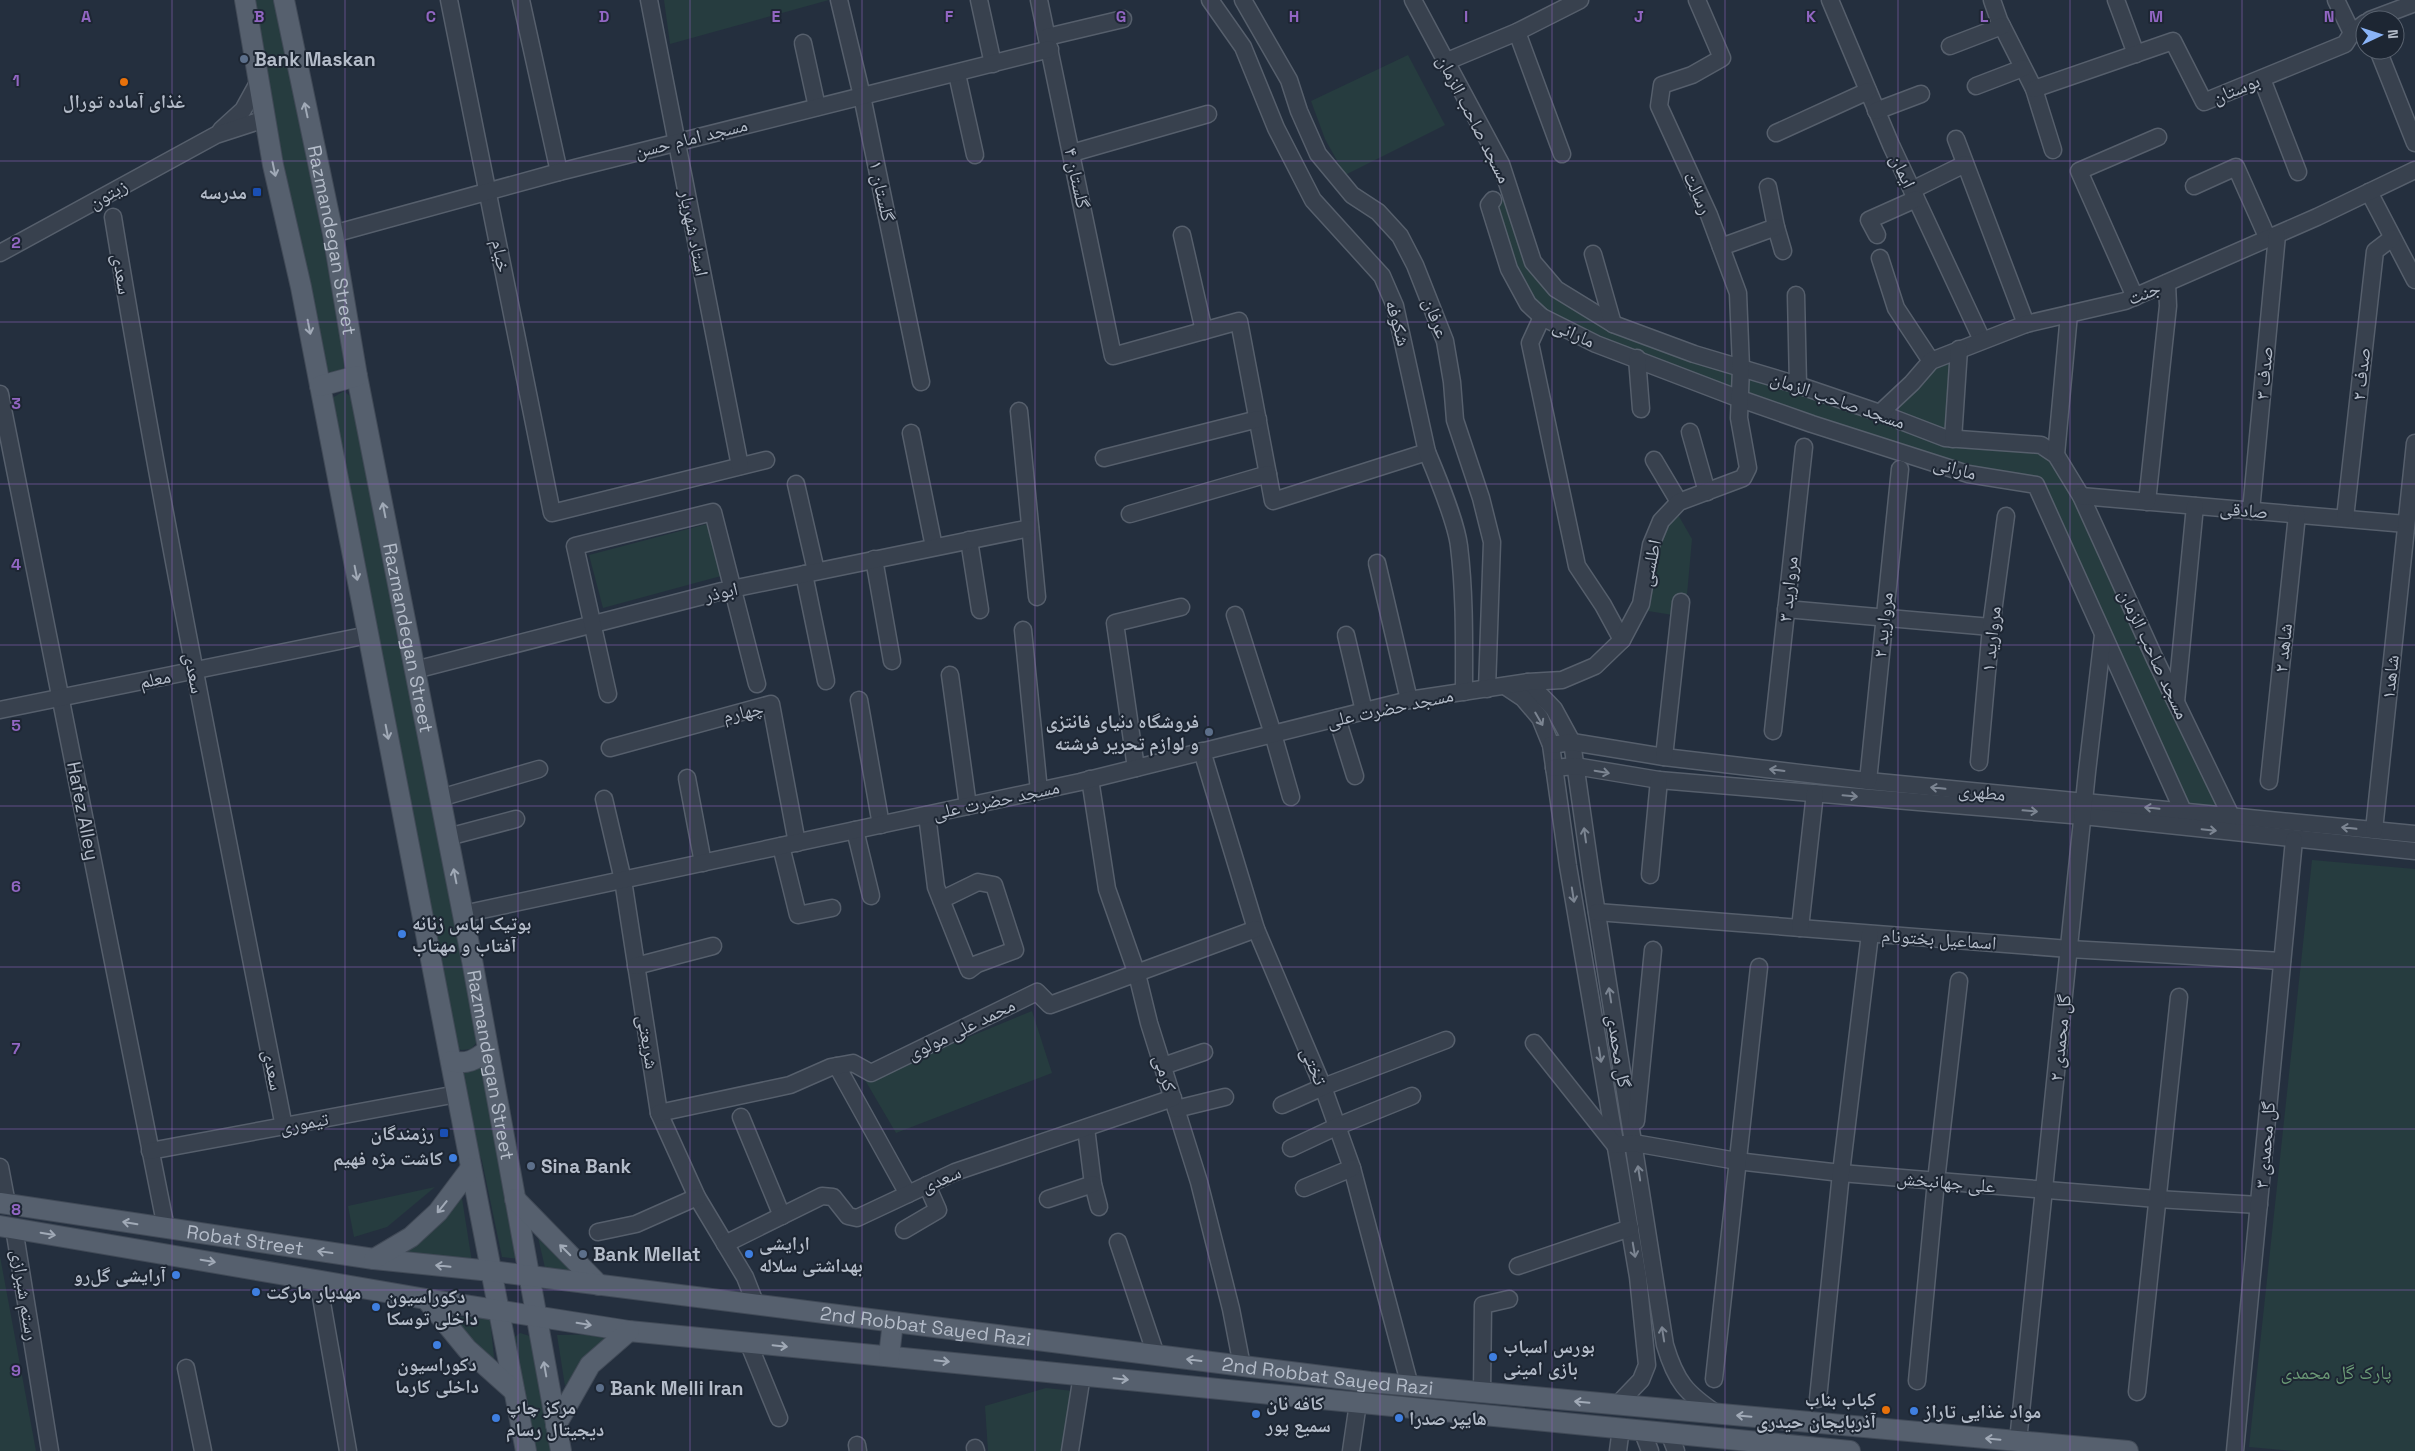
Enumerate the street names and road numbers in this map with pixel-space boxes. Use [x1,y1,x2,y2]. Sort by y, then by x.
street label: مسجد صاحب الزمان [1431,51,1517,187]
street label: بوستان [2208,68,2264,110]
street label: مسجد امام حسن [632,112,750,165]
street label: Razmandegan Street [302,143,362,337]
street label: گلستان ۴ [1058,145,1096,211]
street label: ایمان [1884,150,1922,192]
street label: گلستان ۱ [863,158,901,224]
street label: رسالت [1678,168,1718,218]
street label: زیتون [84,173,132,215]
street label: استاد شهریار [673,187,715,278]
street label: خیام [485,237,516,275]
street label: سعدی [106,252,138,296]
street label: جنت [2124,275,2164,311]
street label: عرفان [1417,294,1455,342]
street label: شکوفه [1380,297,1416,349]
street label: مارانی [1549,312,1599,354]
street label: صدف ۳ [2249,345,2279,401]
street label: صدف ۲ [2346,346,2376,402]
street label: مسجد صاحب الزمان [1767,365,1909,435]
street label: مارانی [1931,450,1979,486]
street label: صادقی [2219,495,2269,525]
street label: اطلسی [1633,537,1667,589]
street label: Razmandegan Street [378,541,439,735]
street label: مروارید ۳ [1772,555,1804,623]
street label: ابوذر [701,576,740,608]
street label: مسجد صاحب الزمان [2113,585,2195,723]
street label: مروارید ۲ [1867,591,1899,659]
street label: مروارید ۱ [1975,605,2007,673]
street label: شاهد ۲ [2268,622,2298,674]
street label: سعدی [178,650,210,696]
street label: شاهد۱ [2375,654,2405,700]
street label: معلم [137,664,173,694]
street label: مسجد حضرت علی [1324,682,1456,734]
street label: چهارم [720,696,766,729]
street label: Hafez Alley [61,759,105,863]
street label: مسجد حضرت علی [930,774,1062,826]
street label: مطهری [1957,777,2007,807]
street label: اسماعیل بختونام [1881,923,1997,956]
street label: Razmandegan Street [462,968,521,1162]
street label: محمد علی مولوی [903,992,1019,1066]
street label: گل محمدی ۲ [2043,993,2077,1083]
street label: شریعتی [631,1013,665,1071]
street label: گل محمدی [1601,1013,1637,1090]
street label: تختی [1295,1043,1333,1089]
street label: سعدی [257,1047,289,1093]
street label: کرمی [1148,1052,1182,1095]
street label: گل محمدی ۳ [2249,1100,2281,1190]
street label: تیموری [277,1106,331,1140]
street label: سعدی [917,1159,965,1199]
street label: علی جهانبخش [1896,1165,1997,1199]
street label: Robat Street [185,1219,306,1261]
street label: رستم شیرازی [5,1248,45,1342]
street label: 2nd Robbat Sayed Razi [819,1300,1033,1352]
street label: 2nd Robbat Sayed Razi [1221,1351,1434,1400]

